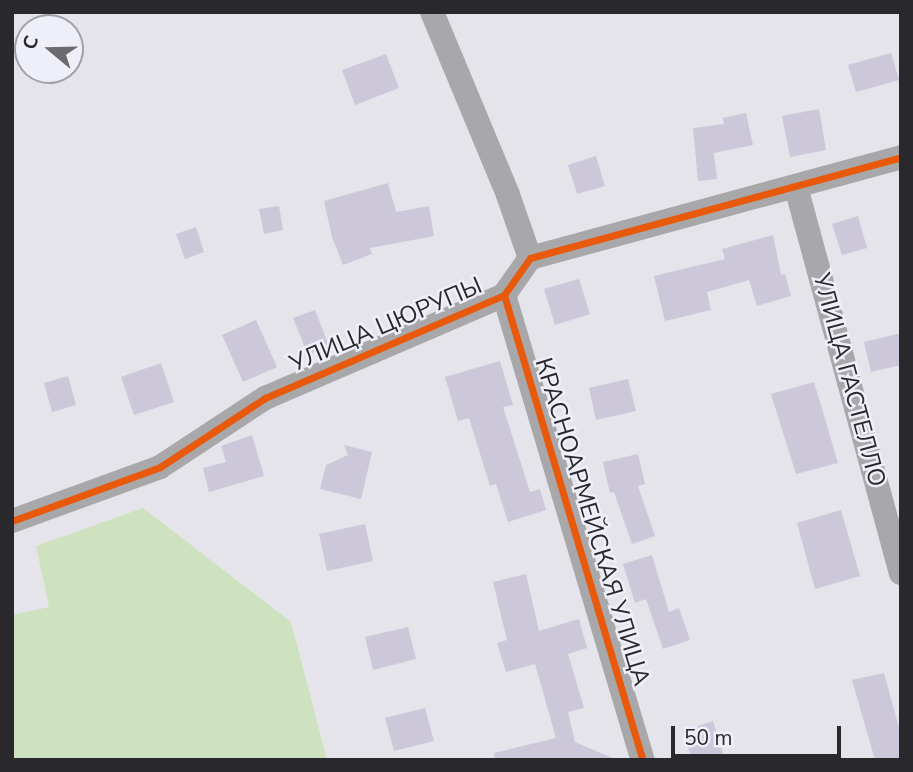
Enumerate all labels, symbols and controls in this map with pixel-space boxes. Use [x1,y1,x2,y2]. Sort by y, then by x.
north arrow [14,14,84,84]
text: С [17,32,45,53]
street label: УЛИЦА ГАСТЕЛЛО [807,270,891,490]
street label: УЛИЦА ЦЮРУПЫ [285,271,487,379]
street label: КРАСНОАРМЕЙСКАЯ УЛИЦА [528,355,656,689]
scale bar [675,712,845,756]
text: 50 m [684,724,733,752]

